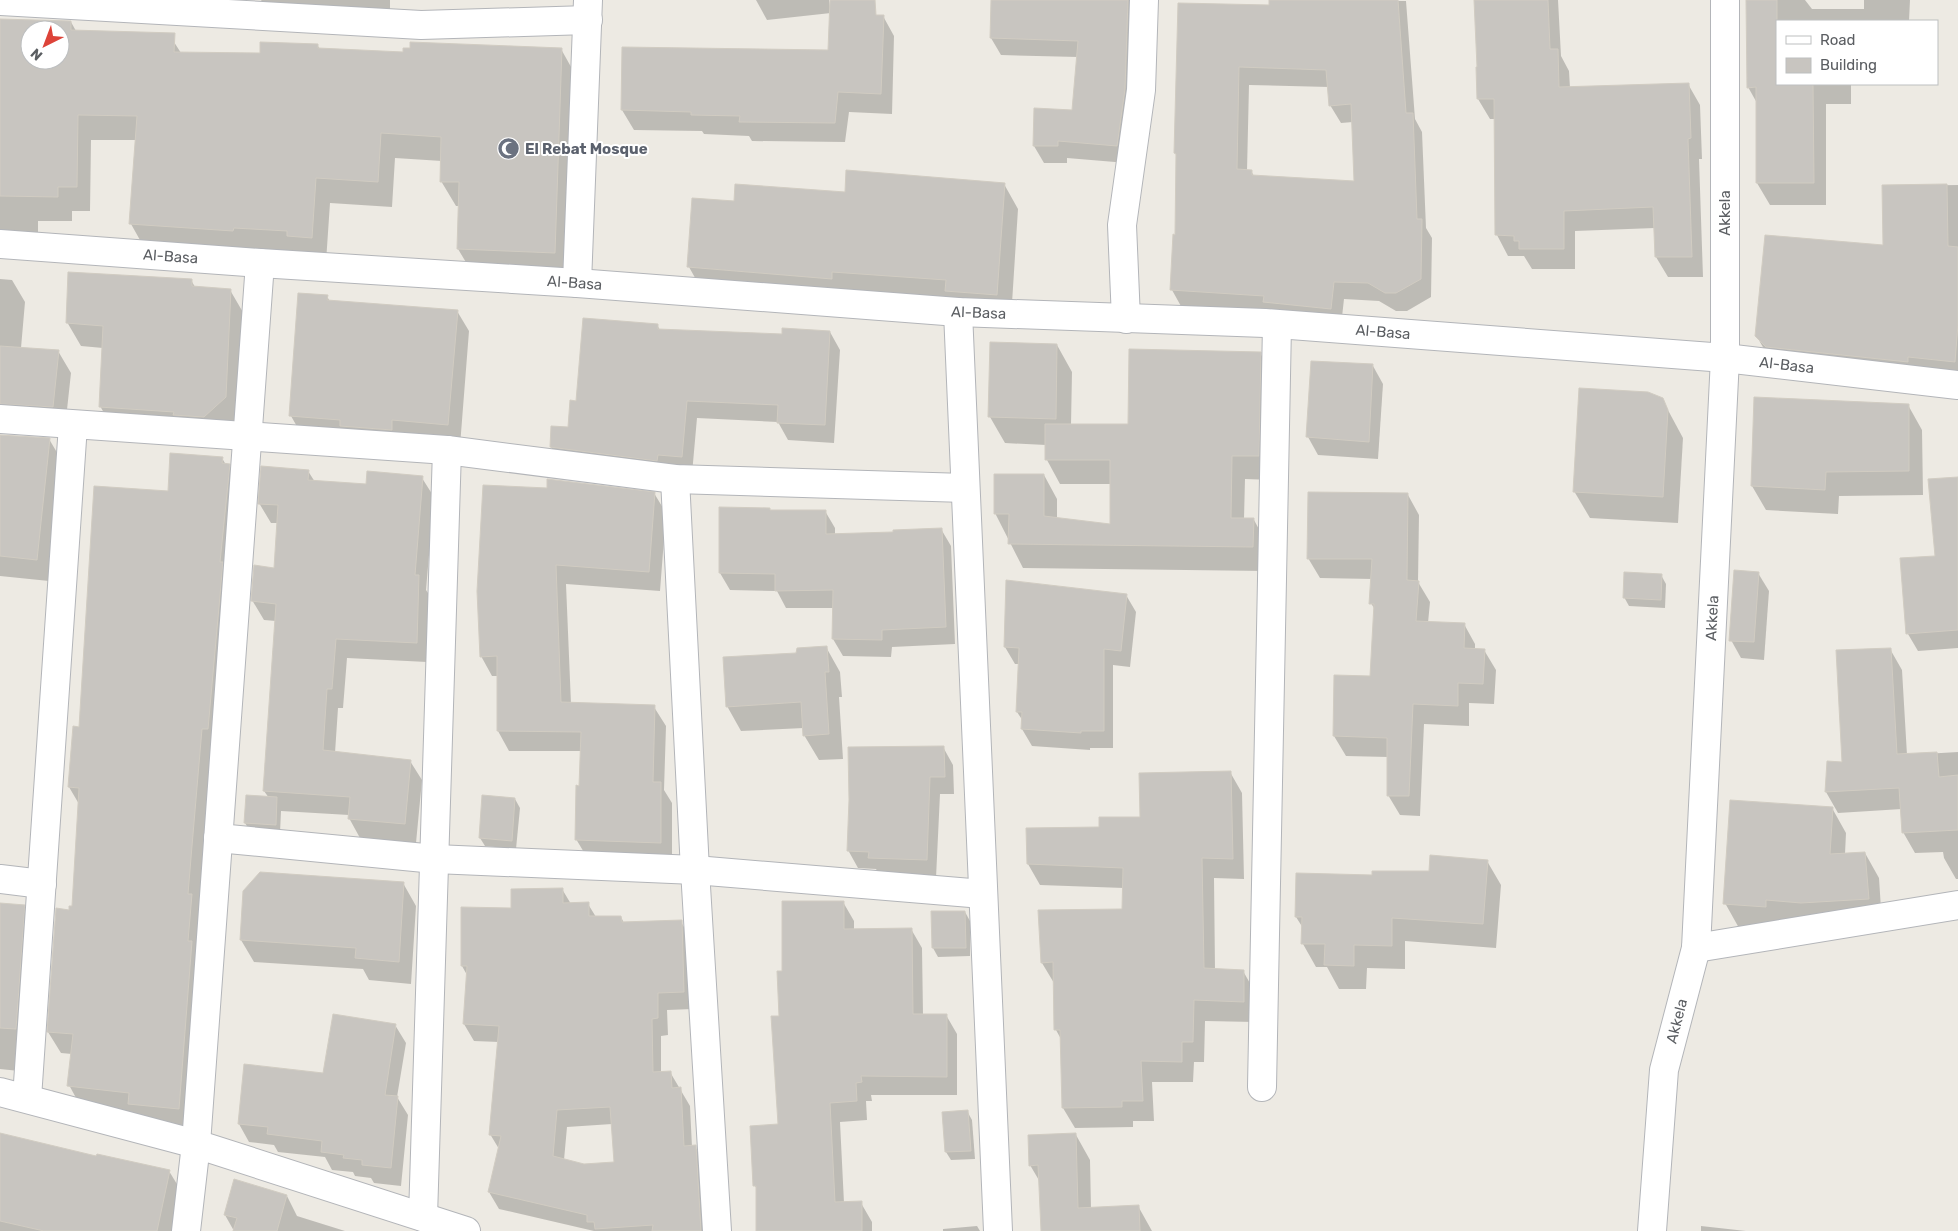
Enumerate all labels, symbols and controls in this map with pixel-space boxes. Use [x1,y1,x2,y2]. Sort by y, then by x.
north arrow [20,20,70,70]
legend [1776,20,1938,85]
text: Road [1820,31,1856,49]
text: N [27,45,46,64]
text: Building [1820,56,1877,74]
mosque icon: El Rebat Mosque [497,137,521,161]
place label: El Rebat Mosque [525,140,648,158]
street label: Akkela [1716,190,1734,236]
street label: Al-Basa [142,245,199,267]
street label: Al-Basa [547,272,603,294]
street label: Al-Basa [950,302,1006,323]
street label: Al-Basa [1355,321,1411,343]
street label: Al-Basa [1758,353,1815,377]
street label: Akkela [1702,595,1722,641]
street label: Akkela [1662,997,1691,1045]

